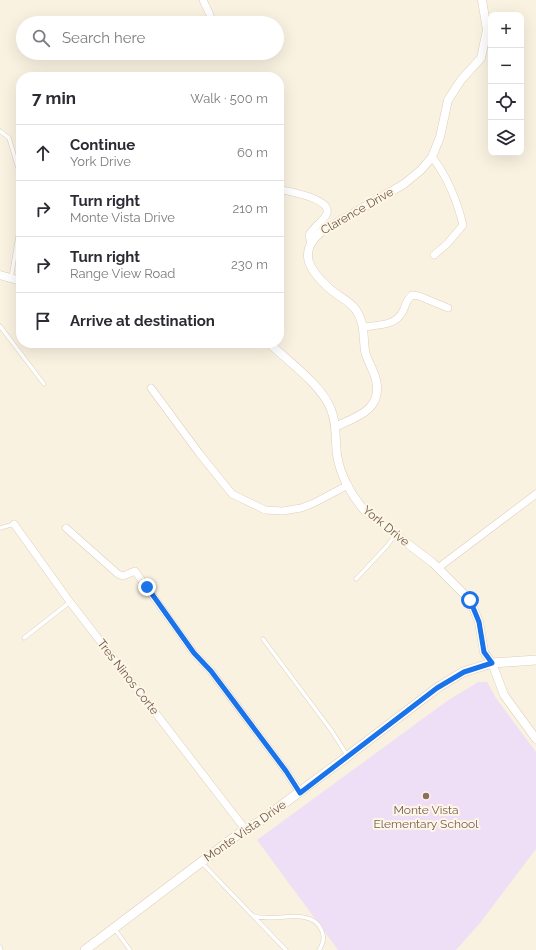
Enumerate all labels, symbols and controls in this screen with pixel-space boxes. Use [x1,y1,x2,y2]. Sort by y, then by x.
map controls [488,12,524,156]
button: + [488,12,524,48]
search box [16,16,284,60]
icon: search [30,27,52,49]
text: Search here [62,29,145,47]
button: − [488,48,524,84]
button: locate [488,84,524,120]
text: 7 min [32,88,76,108]
text: Walk · 500 m [190,91,268,106]
button: layers [488,120,524,156]
text: Continue [70,136,135,154]
icon: ahead [32,142,54,164]
text: 60 m [237,145,268,160]
text: York Drive [70,154,131,169]
street label: Clarence Drive [318,185,396,237]
text: Turn right [70,192,140,210]
icon: right [32,198,54,220]
text: 210 m [232,201,268,216]
text: Monte Vista Drive [70,210,175,225]
text: Turn right [70,248,140,266]
icon: right [32,254,54,276]
text: 230 m [231,257,268,272]
text: Range View Road [70,266,175,281]
icon: arrive [32,310,54,332]
text: Arrive at destination [70,312,215,330]
street label: York Drive [360,503,412,549]
route end [138,578,156,596]
route start [461,591,479,609]
street label: Tres Ninos Corte [94,637,162,717]
marker: Monte Vista Elementary School [421,791,431,801]
street label: Monte Vista Drive [201,797,289,865]
place label: Monte Vista Elementary School [373,803,479,831]

